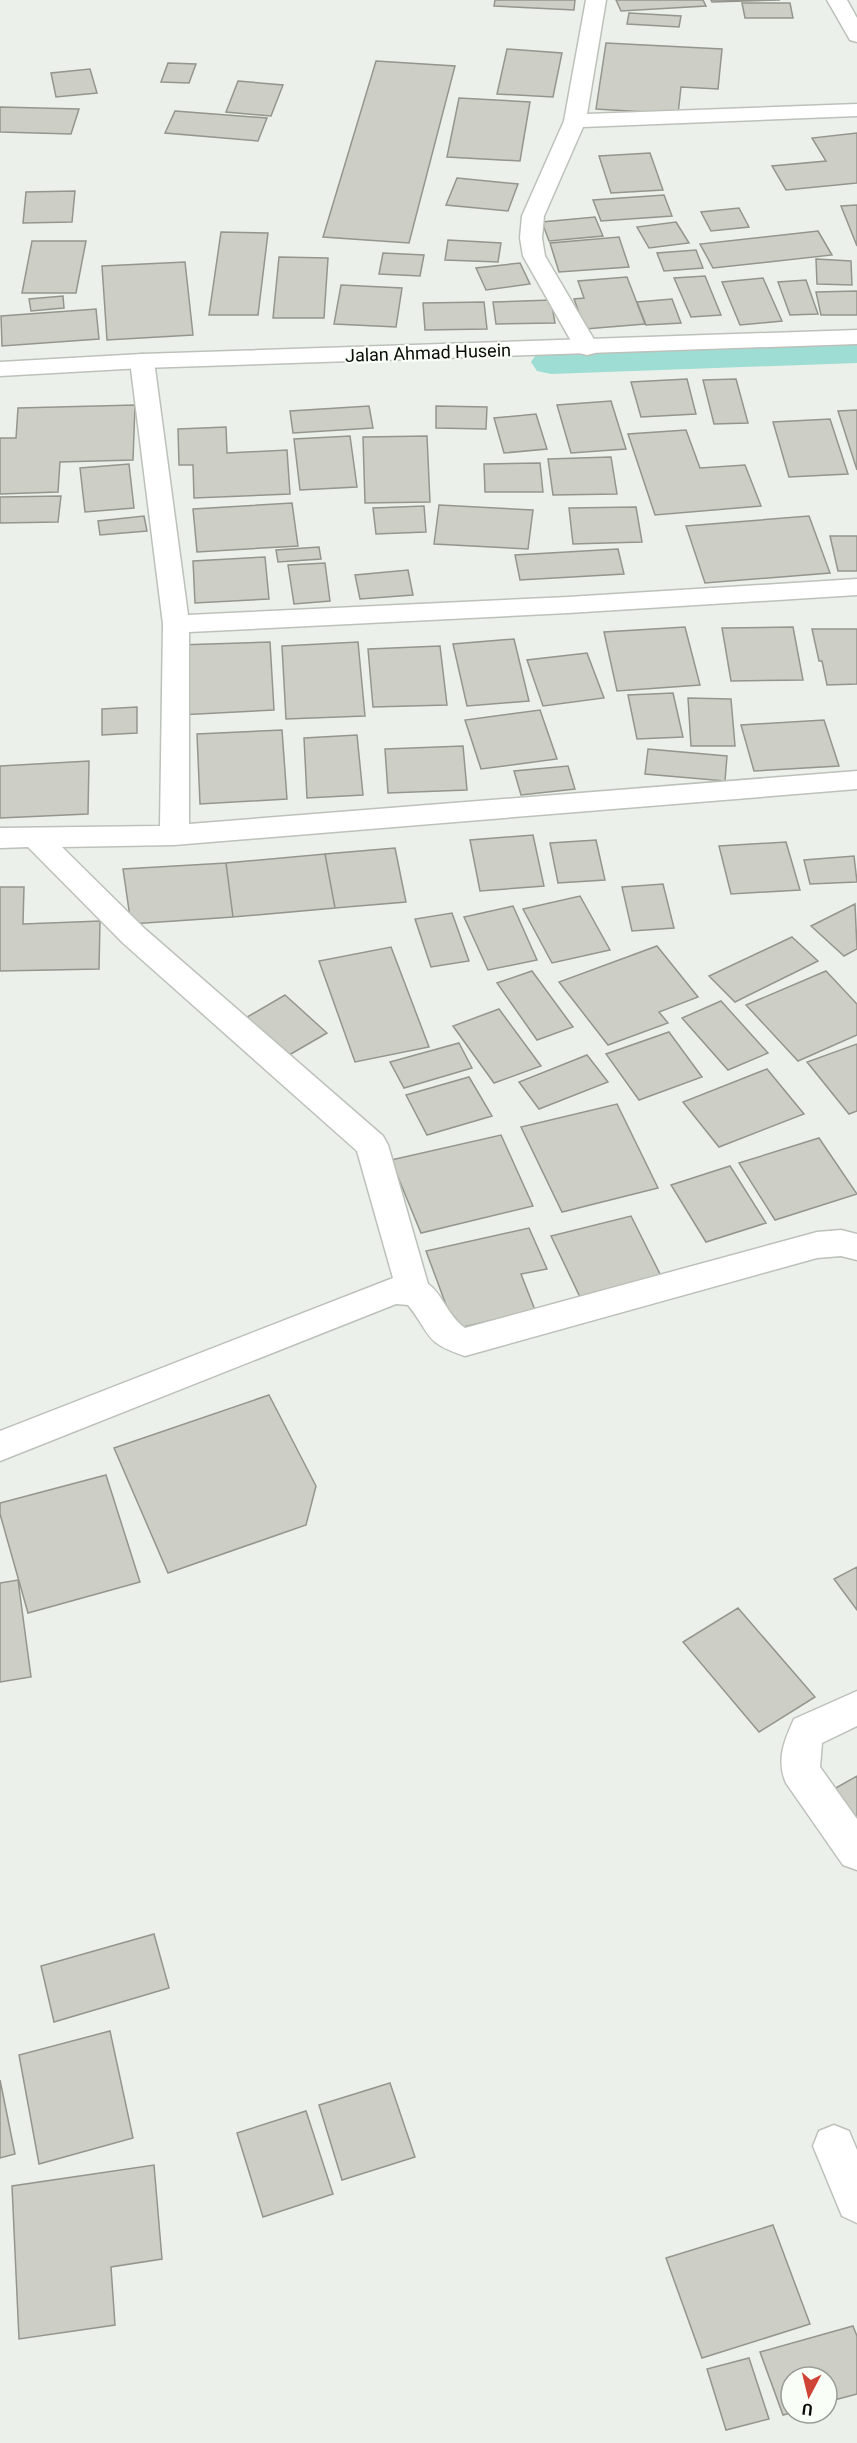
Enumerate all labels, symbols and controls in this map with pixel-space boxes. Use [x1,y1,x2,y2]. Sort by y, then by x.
street label: Jalan Ahmad Husein [345,339,511,366]
north arrow [779,2365,839,2425]
text: U [801,2399,814,2419]

